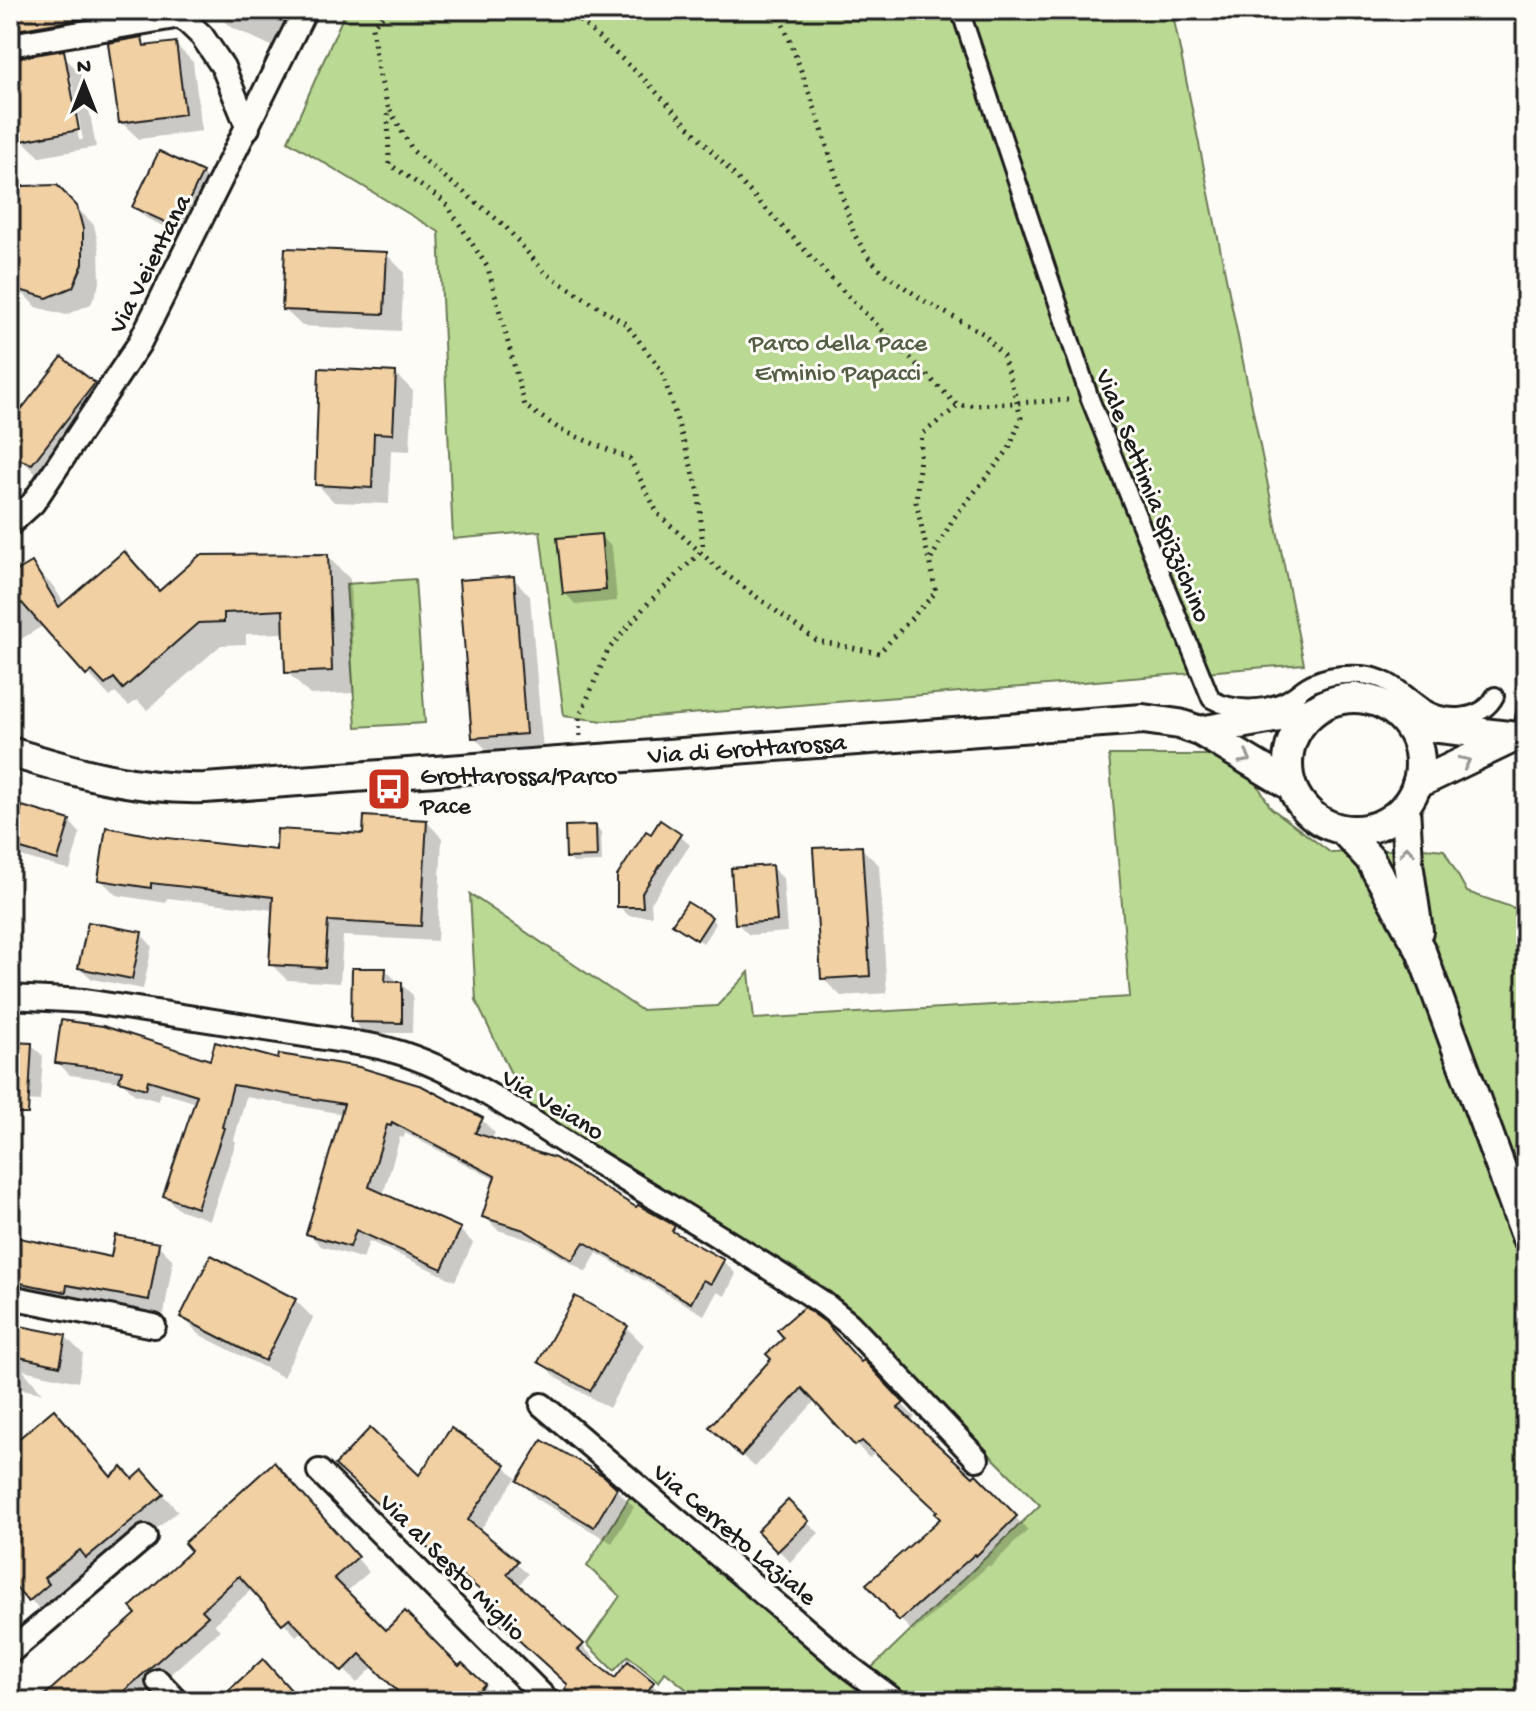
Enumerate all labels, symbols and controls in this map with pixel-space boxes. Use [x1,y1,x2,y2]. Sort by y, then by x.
north arrow [44,44,124,124]
text: N [77,55,91,81]
street label: Via Veientana [103,189,201,341]
park label: Parco della Pace Erminio Papacci [748,330,928,391]
street label: Viale Settimia Spizzichino [1085,365,1216,628]
street label: Via di Grottarossa [646,729,849,774]
one-way arrow [1237,748,1251,764]
one-way arrow [1457,756,1472,772]
place label: Grottarossa/Parco Pace [419,763,618,824]
bus stop icon: Grottarossa/Parco Pace [365,765,413,813]
one-way arrow [1399,844,1416,857]
street label: Via Veiano [494,1064,609,1150]
street label: Via Cerreto Laziale [644,1458,822,1615]
street label: Via al Sesto Miglio [370,1488,531,1649]

